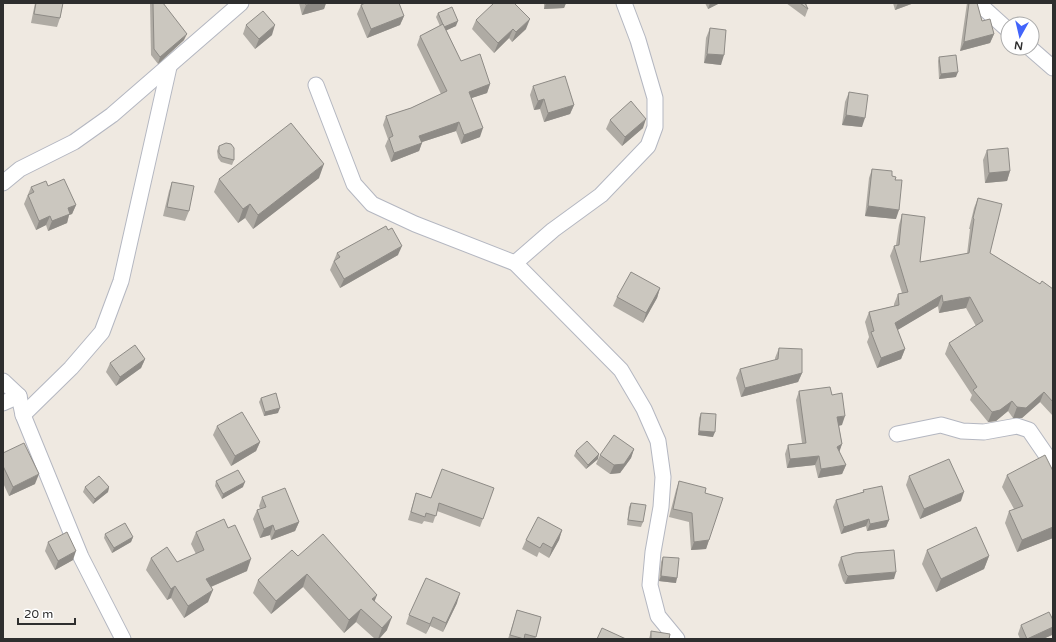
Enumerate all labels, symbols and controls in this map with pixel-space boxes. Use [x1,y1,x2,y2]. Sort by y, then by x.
north arrow [1000,16,1040,56]
text: N [1013,38,1024,52]
scale bar [18,600,75,626]
text: 20 m [24,607,53,621]

